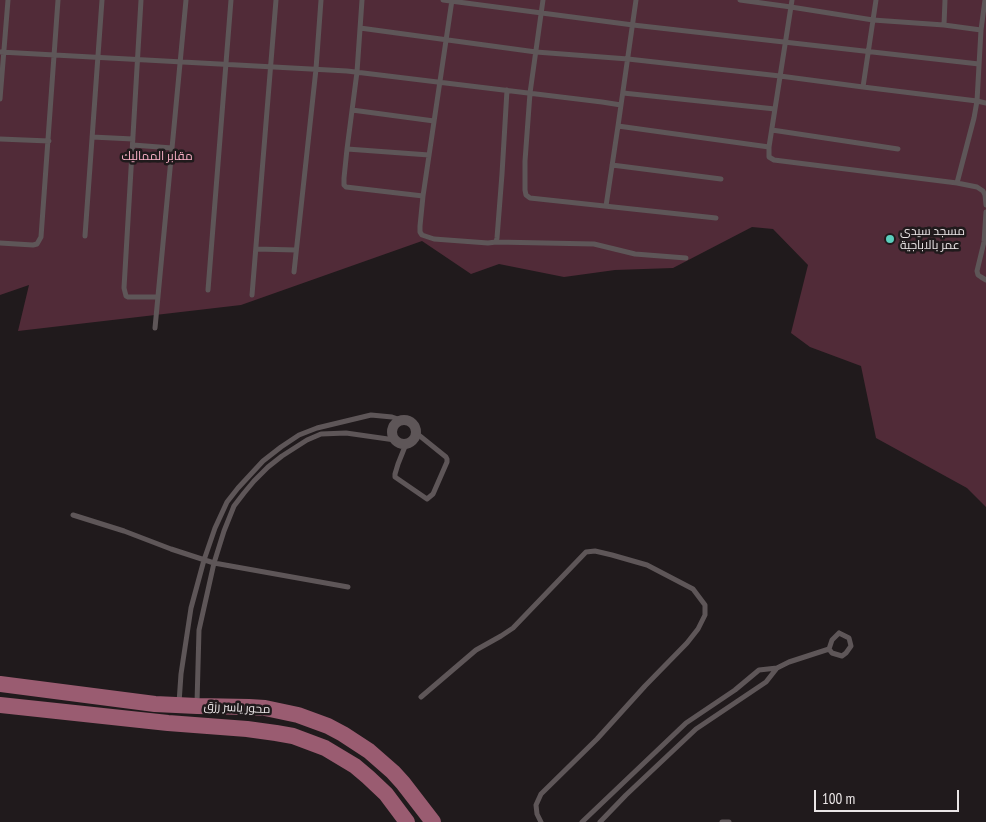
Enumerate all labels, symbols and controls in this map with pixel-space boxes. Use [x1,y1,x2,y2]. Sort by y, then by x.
park label: مقابر المماليك [121,150,193,164]
place label: مسجد سيدى عمر بالاباجية [900,225,965,253]
marker: مسجد سيدى عمر بالاباجية [884,233,896,245]
street label: محور ياسر رزق [203,699,271,717]
scale bar [816,780,961,812]
text: 100 m [822,789,855,808]

